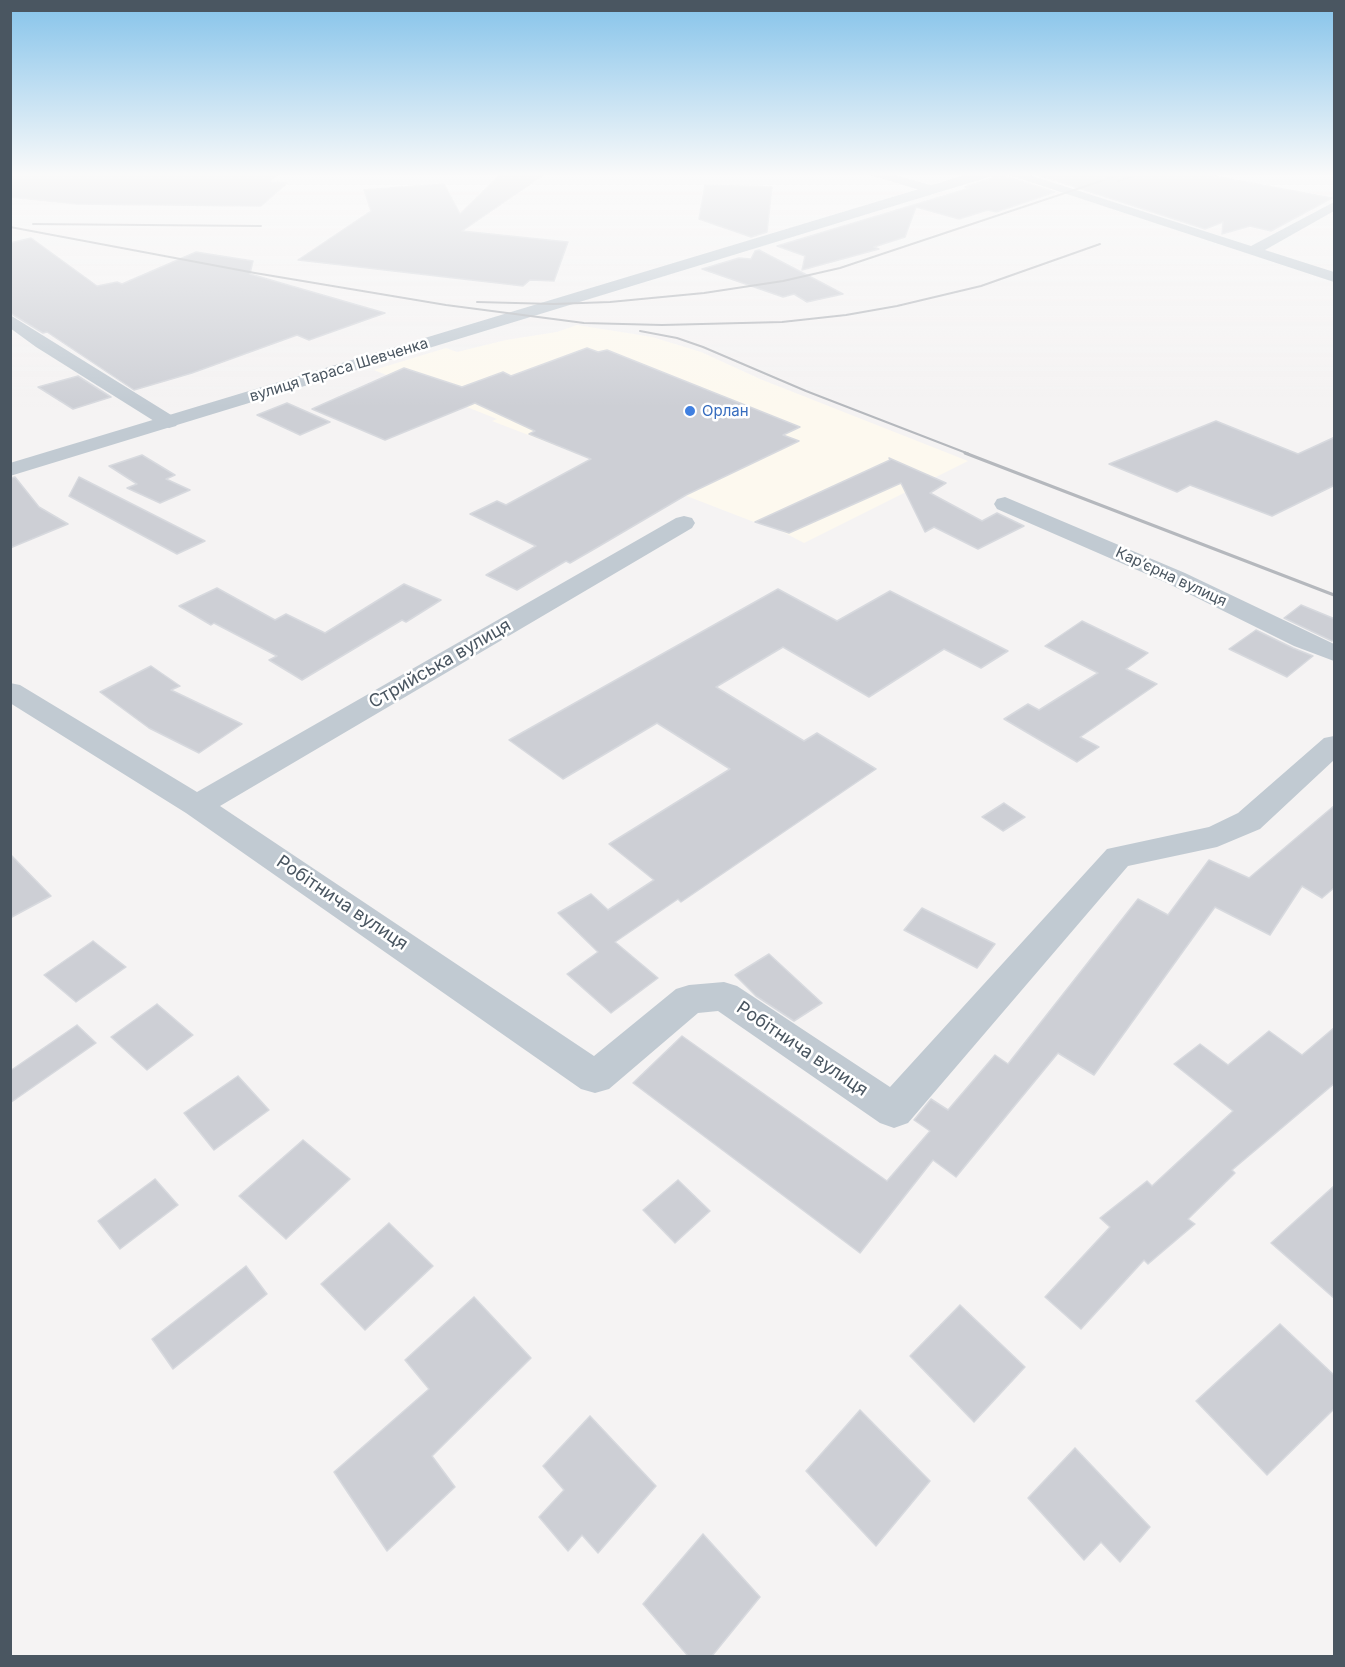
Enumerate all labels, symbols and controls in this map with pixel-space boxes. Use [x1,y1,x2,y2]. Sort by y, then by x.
street label: вулиця Тараса Шевченка [248,334,430,406]
place label: Орлан [702,402,749,420]
marker: Орлан [683,404,697,418]
street label: Карʼєрна вулиця [1113,543,1229,611]
street label: Стрийська вулиця [365,615,515,713]
street label: Робітнича вулиця [272,851,412,955]
street label: Робітнича вулиця [732,997,872,1101]

